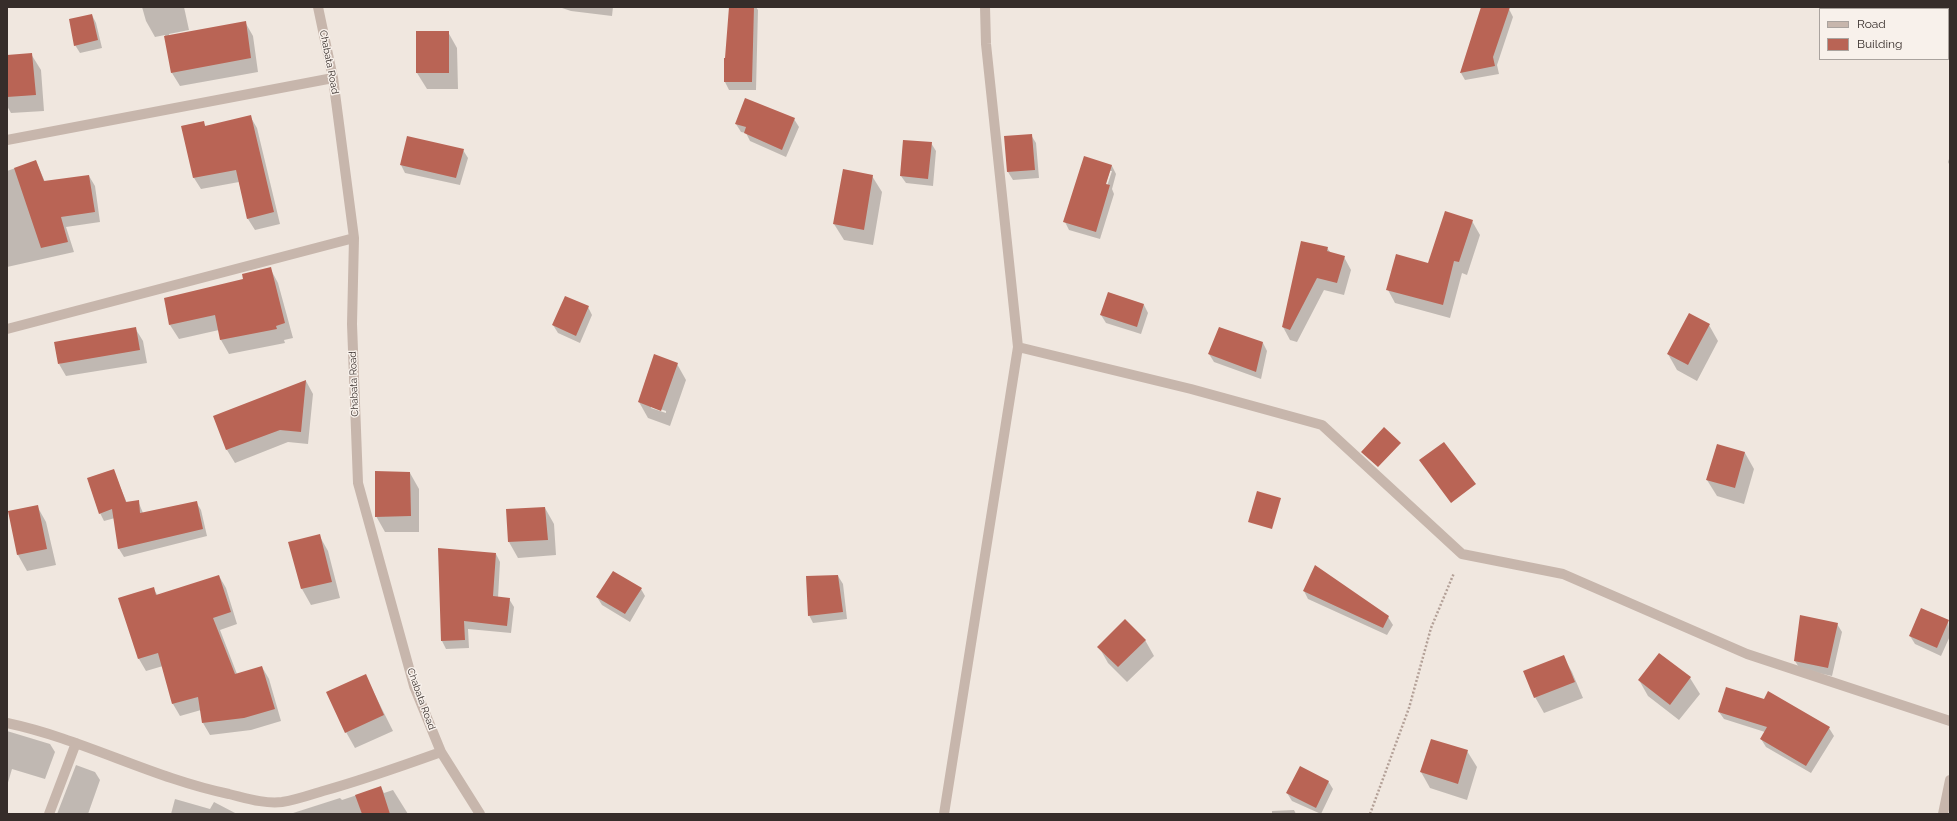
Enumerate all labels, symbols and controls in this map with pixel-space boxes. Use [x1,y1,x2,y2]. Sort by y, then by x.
legend [1819,8,1949,60]
text: Road [1857,17,1886,31]
street label: Chabata Road [317,29,341,95]
text: Building [1857,37,1903,51]
street label: Chabata Road [347,351,361,417]
street label: Chabata Road [404,666,438,732]

